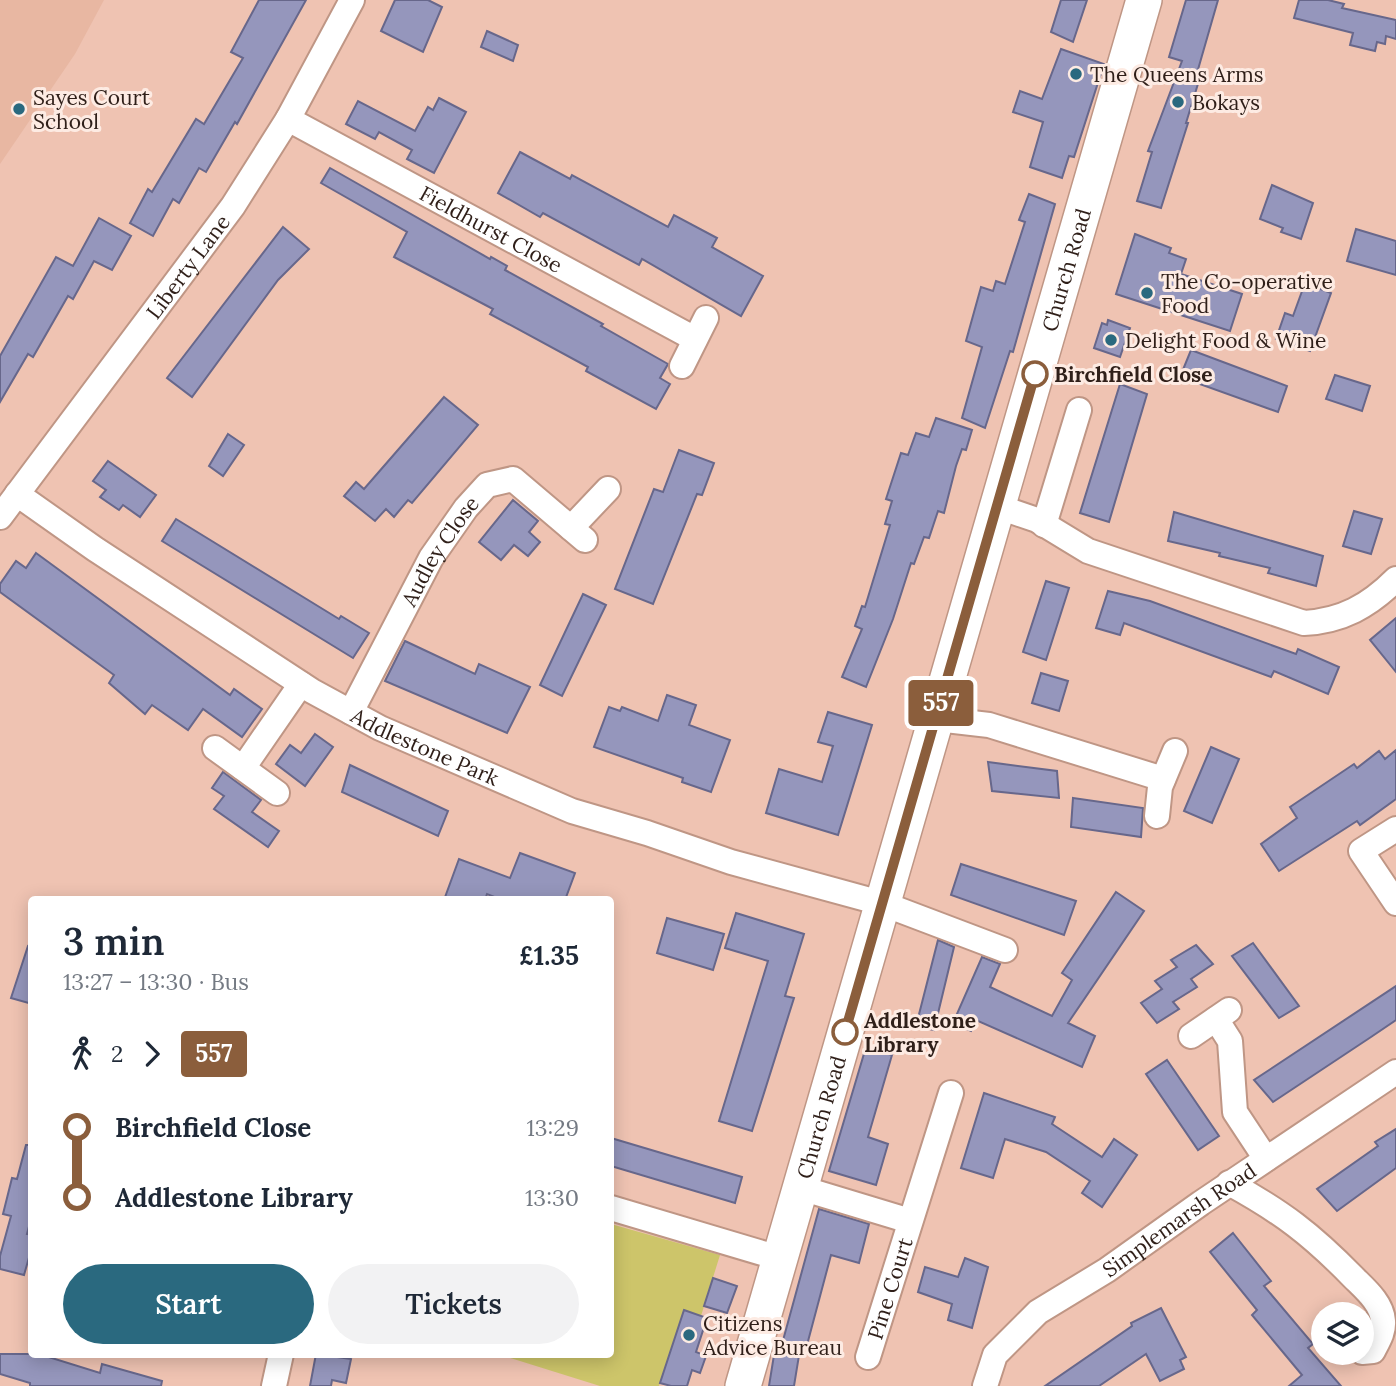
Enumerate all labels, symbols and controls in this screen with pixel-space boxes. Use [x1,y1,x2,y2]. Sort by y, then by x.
place label: The Queens Arms [1090,61,1264,88]
marker: The Queens Arms [1068,66,1084,82]
place label: Sayes Court School [33,84,151,135]
place label: Bokays [1192,89,1260,116]
marker: Bokays [1170,94,1186,110]
marker: Sayes Court School [11,101,27,117]
street label: Fieldhurst Close [415,179,567,278]
street label: Church Road [1035,205,1097,334]
street label: Liberty Lane [140,209,235,324]
place label: The Co-operative Food [1161,268,1333,319]
marker: The Co-operative Food [1139,285,1155,301]
place label: Delight Food & Wine [1125,327,1326,354]
marker: Delight Food & Wine [1103,332,1119,348]
marker: Birchfield Close [1022,361,1048,387]
place label: Birchfield Close [1054,361,1213,388]
street label: Audley Close [394,490,484,612]
line badge: 557 [901,680,981,726]
text: 557 [922,687,960,718]
street label: Addlestone Park [346,701,504,792]
text: 3 min [63,917,165,965]
text: £1.35 [519,939,579,972]
text: 13:27 – 13:30 · Bus [63,967,249,996]
place label: Addlestone Library [864,1007,976,1058]
marker: Addlestone Library [832,1019,858,1045]
icon: walk [63,1035,101,1073]
icon: forward [133,1035,171,1073]
text: 557 [195,1038,233,1069]
text: 2 [111,1039,123,1068]
street label: Church Road [790,1052,851,1182]
text: Birchfield Close [115,1111,311,1144]
text: 13:29 [526,1113,579,1142]
street label: Simplemarsh Road [1097,1157,1261,1283]
text: Addlestone Library [115,1181,353,1214]
text: 13:30 [525,1183,579,1212]
street label: Pine Court [861,1233,919,1343]
button: Start [63,1264,314,1344]
button: Tickets [328,1264,579,1344]
map controls [1311,1302,1374,1365]
button: layers [1311,1302,1374,1365]
place label: Citizens Advice Bureau [702,1310,842,1361]
marker: Citizens Advice Bureau [681,1327,697,1343]

